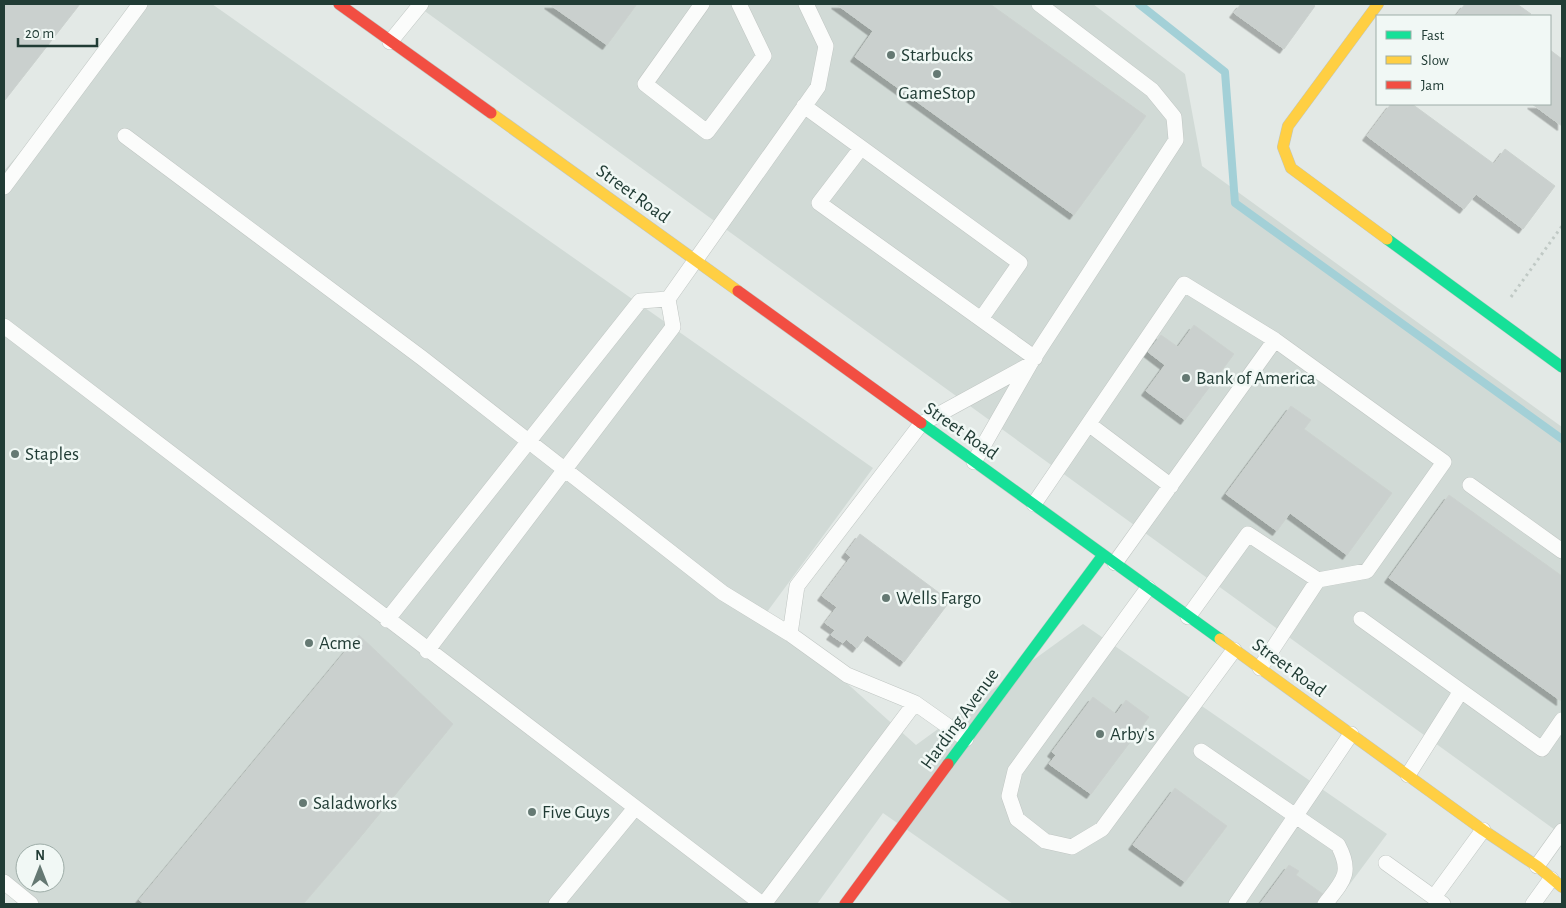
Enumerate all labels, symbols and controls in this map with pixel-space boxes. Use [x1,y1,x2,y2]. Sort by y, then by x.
scale bar [18,15,96,47]
legend [1376,15,1551,105]
text: 20 m [25,26,54,41]
text: Fast [1421,28,1445,43]
place label: Starbucks [901,46,973,65]
marker: Starbucks [885,49,897,61]
text: Slow [1421,53,1449,68]
marker: GameStop [931,68,943,80]
text: Jam [1421,78,1444,93]
place label: GameStop [898,84,976,103]
street label: Street Road [593,161,673,227]
place label: Bank of America [1196,369,1316,388]
marker: Bank of America [1180,372,1192,384]
street label: Street Road [920,399,1002,463]
place label: Staples [25,445,79,464]
marker: Staples [9,448,21,460]
place label: Wells Fargo [896,589,981,608]
marker: Wells Fargo [880,592,892,604]
place label: Acme [319,634,361,653]
street label: Street Road [1249,635,1329,701]
marker: Acme [303,637,315,649]
street label: Harding Avenue [917,665,1003,773]
place label: Arby's [1110,725,1155,744]
marker: Arby's [1094,728,1106,740]
place label: Saladworks [313,794,397,813]
marker: Saladworks [297,797,309,809]
place label: Five Guys [542,803,610,822]
marker: Five Guys [526,806,538,818]
north arrow [15,843,65,893]
text: N [35,849,45,863]

